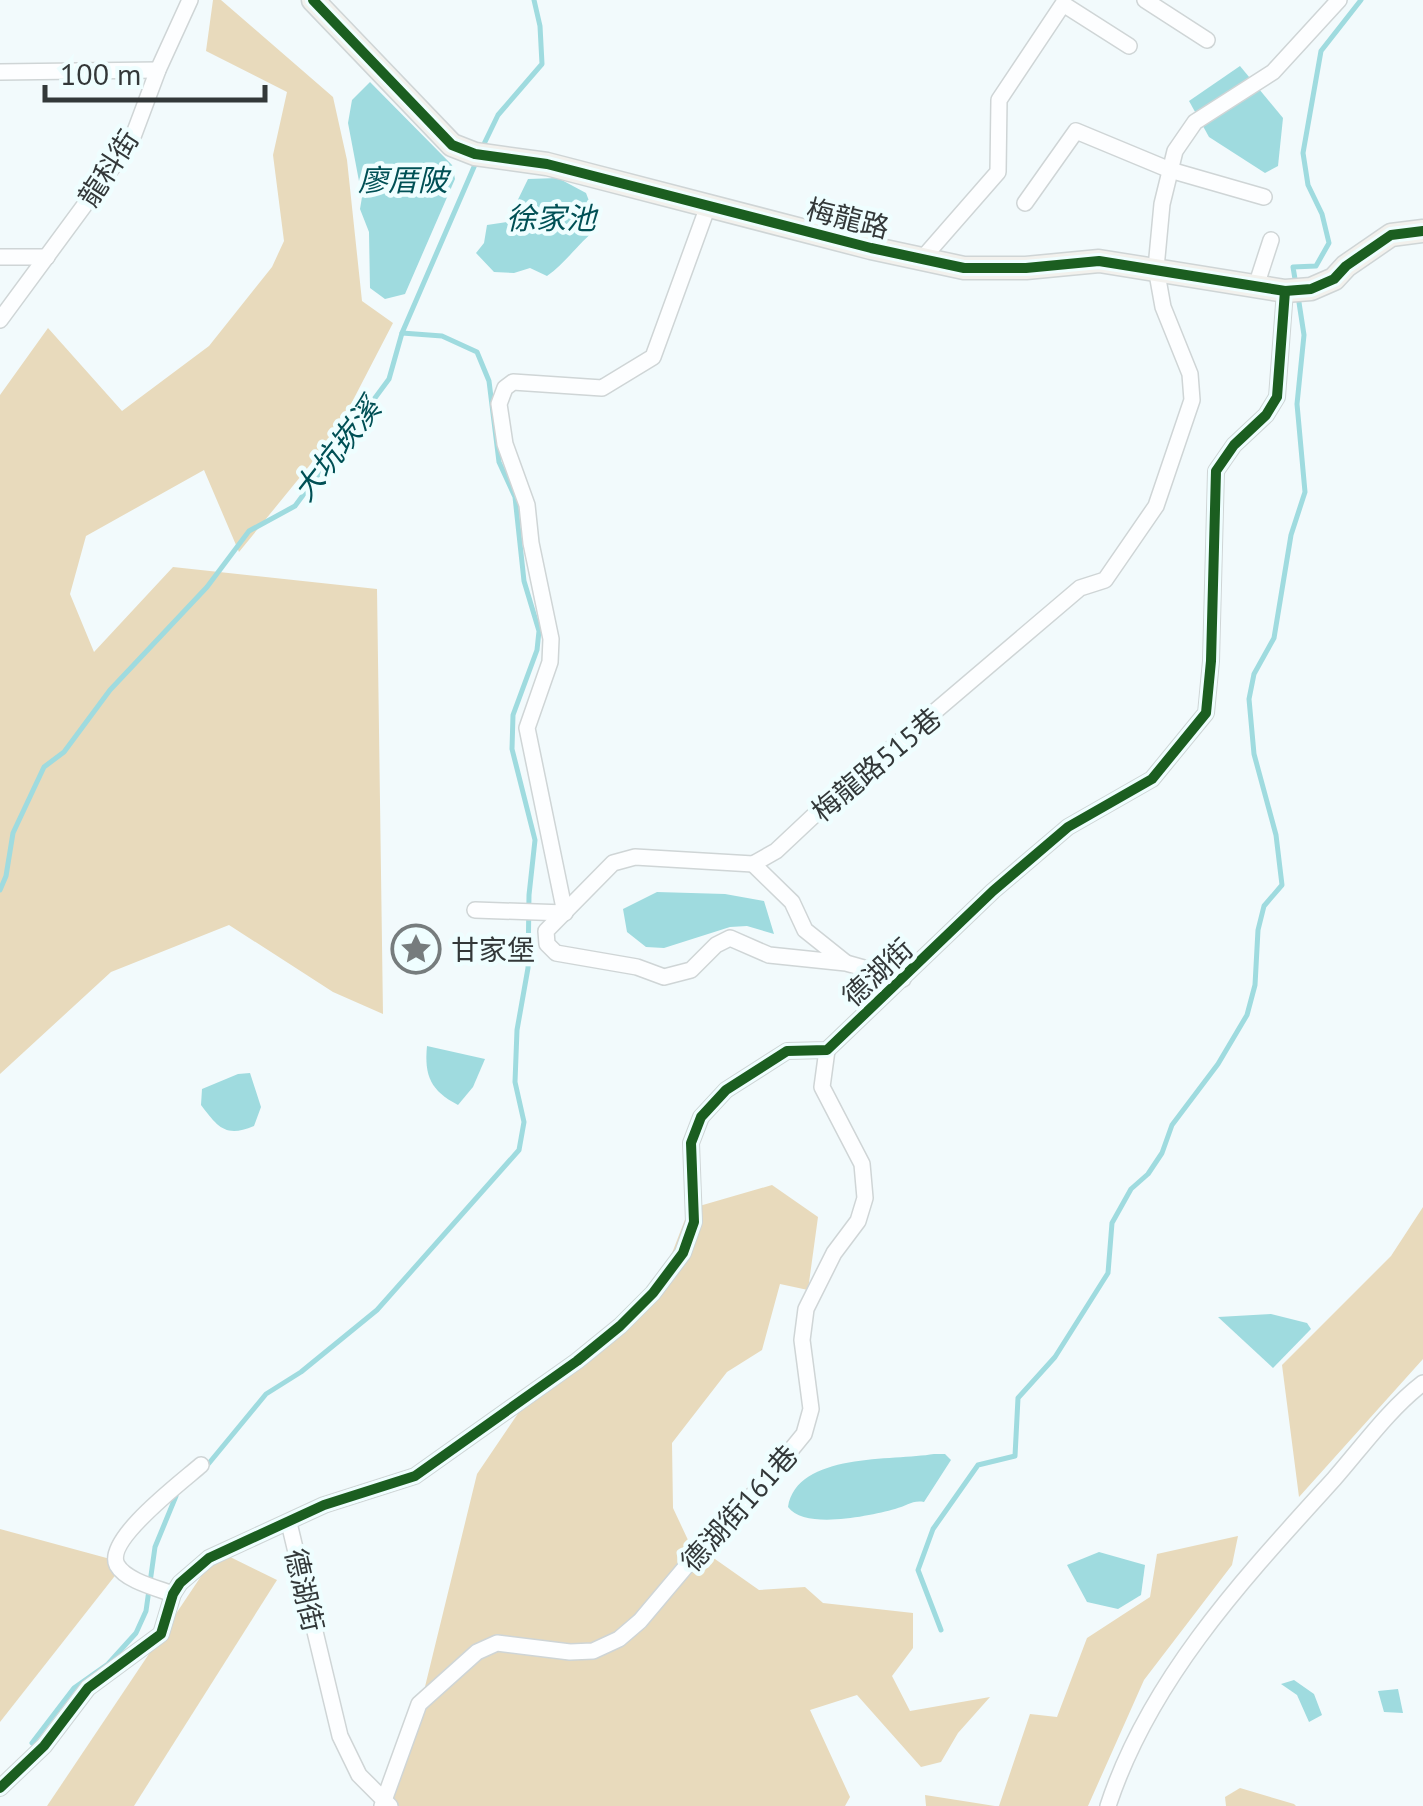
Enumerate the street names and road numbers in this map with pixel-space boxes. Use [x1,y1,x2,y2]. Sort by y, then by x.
street label: 龍科街 [70,123,146,213]
street label: 梅龍路 [803,190,893,246]
street label: 梅龍路515巷 [804,699,948,829]
street label: 德湖街 [834,930,920,1014]
street label: 德湖街161巷 [672,1437,806,1579]
street label: 德湖街 [278,1545,332,1635]

